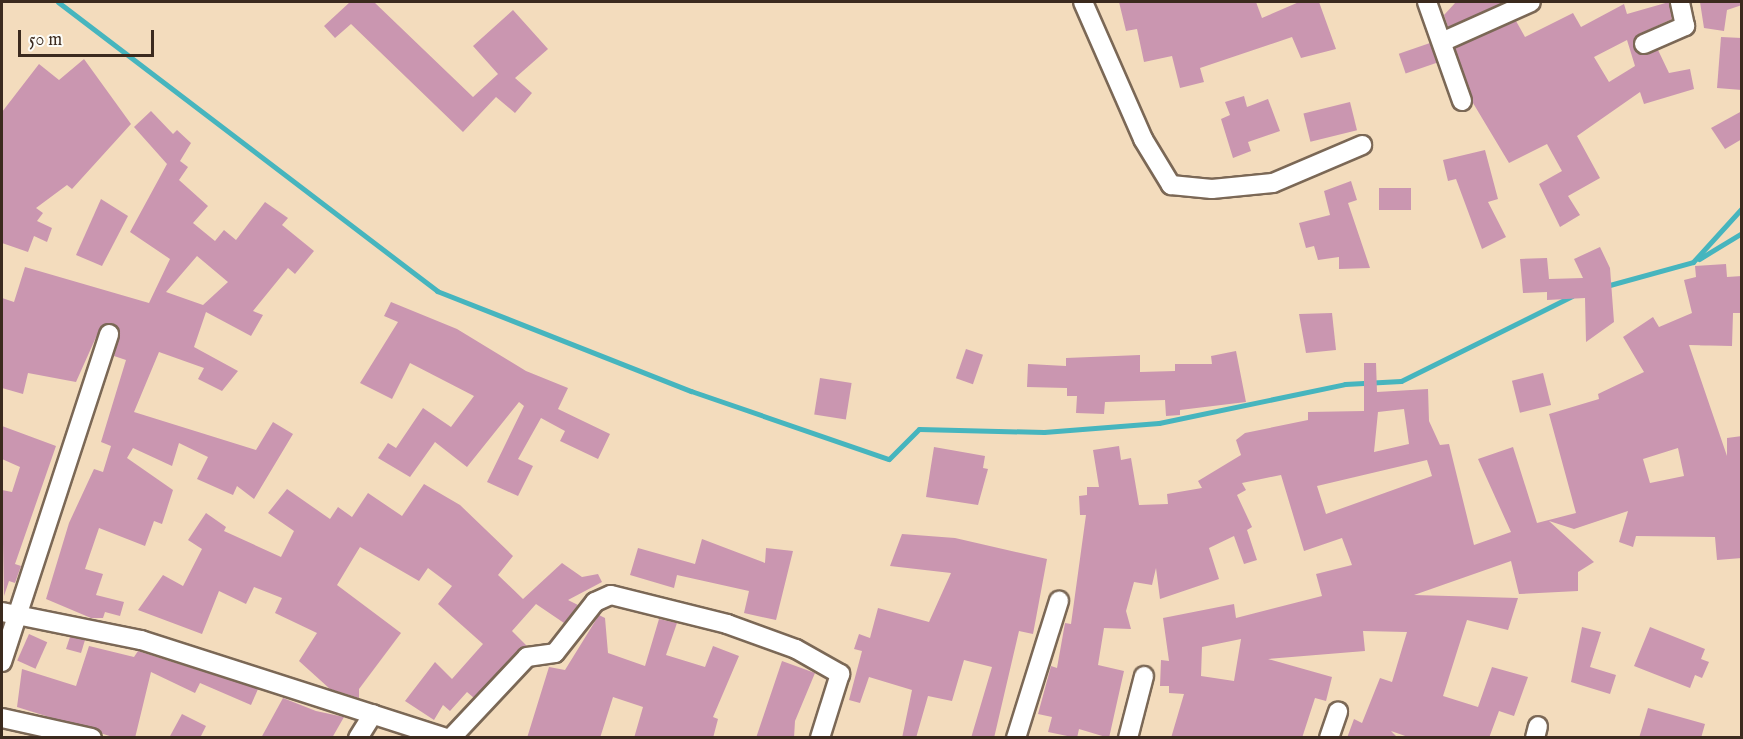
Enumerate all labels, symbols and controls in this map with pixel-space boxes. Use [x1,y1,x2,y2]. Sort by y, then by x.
scale bar [21,18,158,56]
text: 50 m [29,29,62,52]

